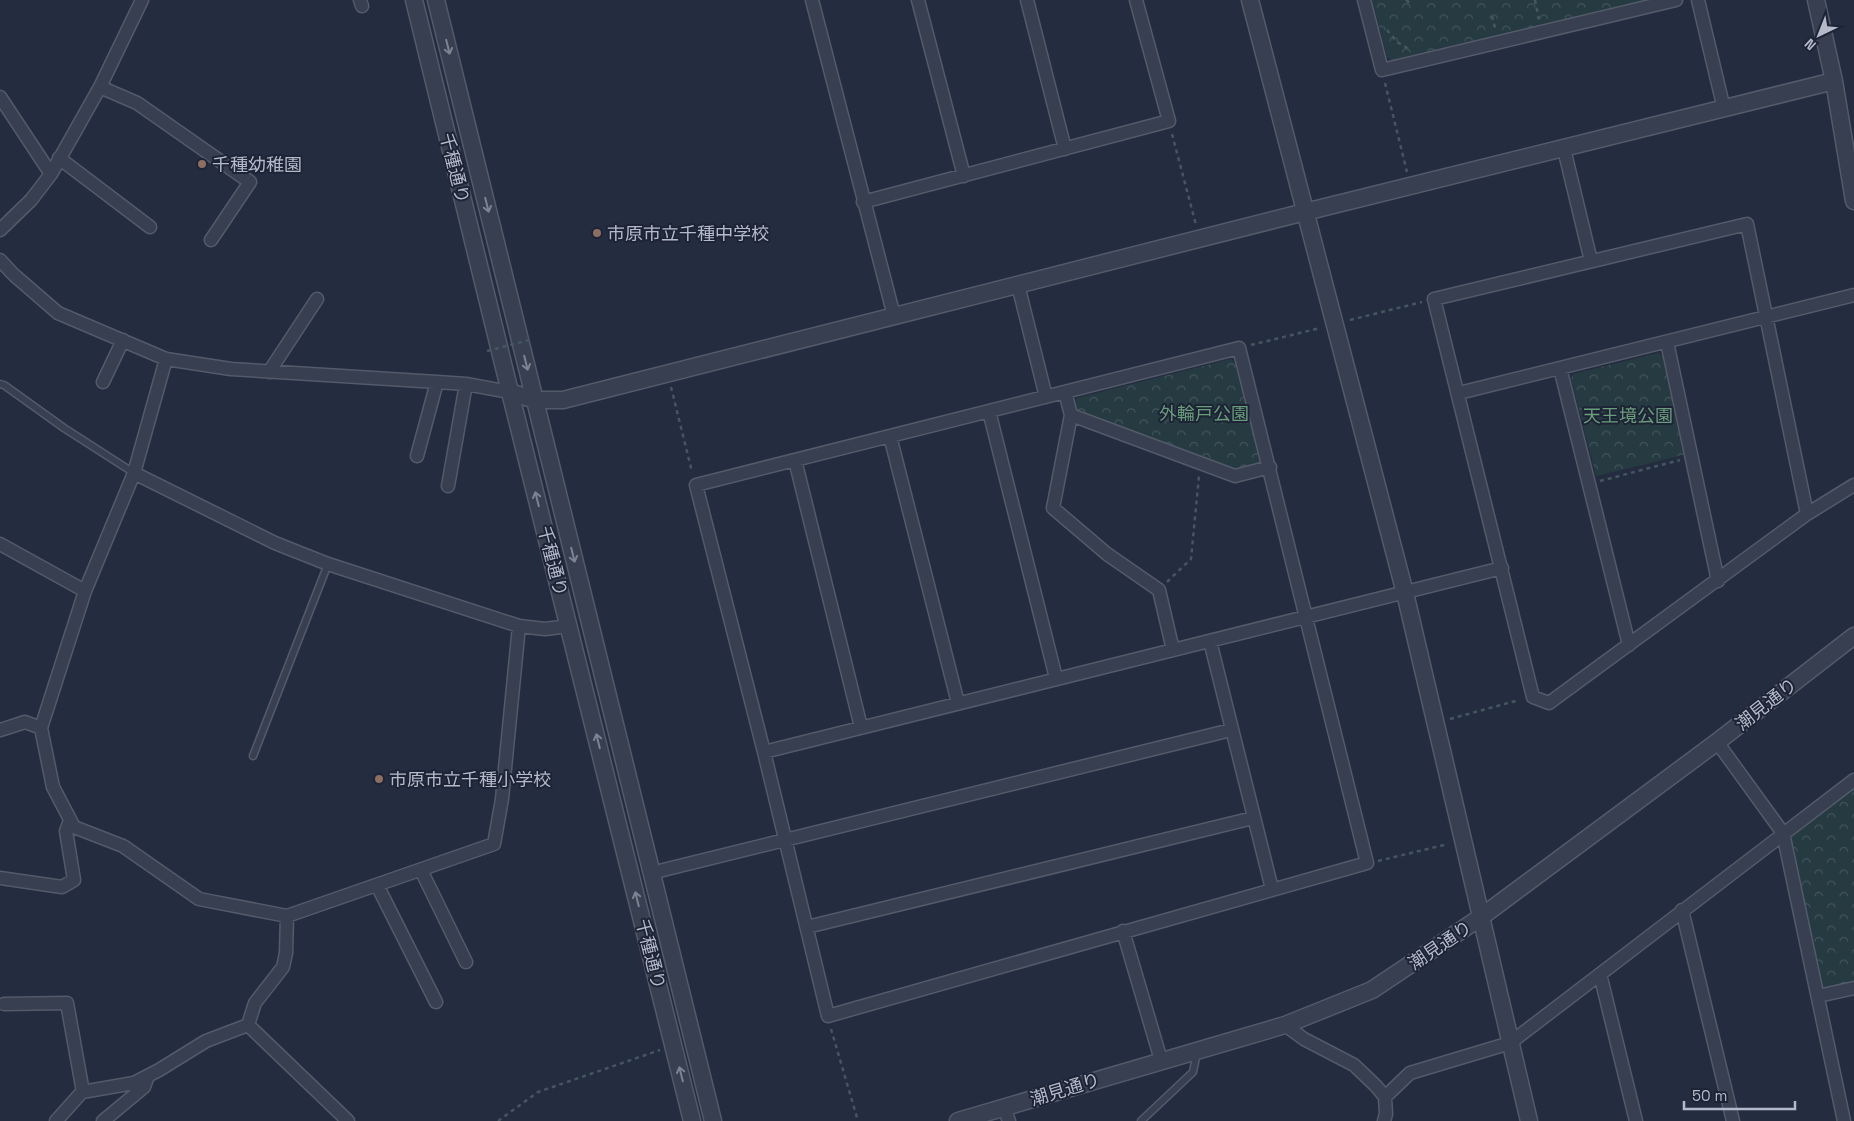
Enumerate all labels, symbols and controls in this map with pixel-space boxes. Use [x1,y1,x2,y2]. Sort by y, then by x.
north arrow [1794,10,1844,60]
text: N [1801,35,1820,54]
one-way arrow [444,39,453,55]
street label: 千種通り [435,130,475,206]
place label: 千種幼稚園 [212,153,302,176]
marker: 千種幼稚園 [196,158,208,170]
one-way arrow [483,197,492,213]
place label: 市原市立千種中学校 [607,222,769,245]
marker: 市原市立千種中学校 [591,227,603,239]
one-way arrow [522,354,531,370]
park label: 外輪戸公園 [1159,402,1249,425]
park label: 天王境公園 [1583,404,1673,427]
one-way arrow [532,491,541,507]
street label: 千種通り [533,523,573,599]
one-way arrow [569,546,578,562]
street label: 潮見通り [1731,673,1801,735]
one-way arrow [593,734,602,750]
place label: 市原市立千種小学校 [389,768,551,791]
marker: 市原市立千種小学校 [373,773,385,785]
one-way arrow [632,891,641,907]
street label: 潮見通り [1404,915,1476,975]
street label: 千種通り [631,916,671,992]
one-way arrow [675,1066,685,1082]
street label: 潮見通り [1027,1067,1103,1111]
scale bar [1684,1078,1795,1110]
text: 50 m [1692,1086,1727,1105]

